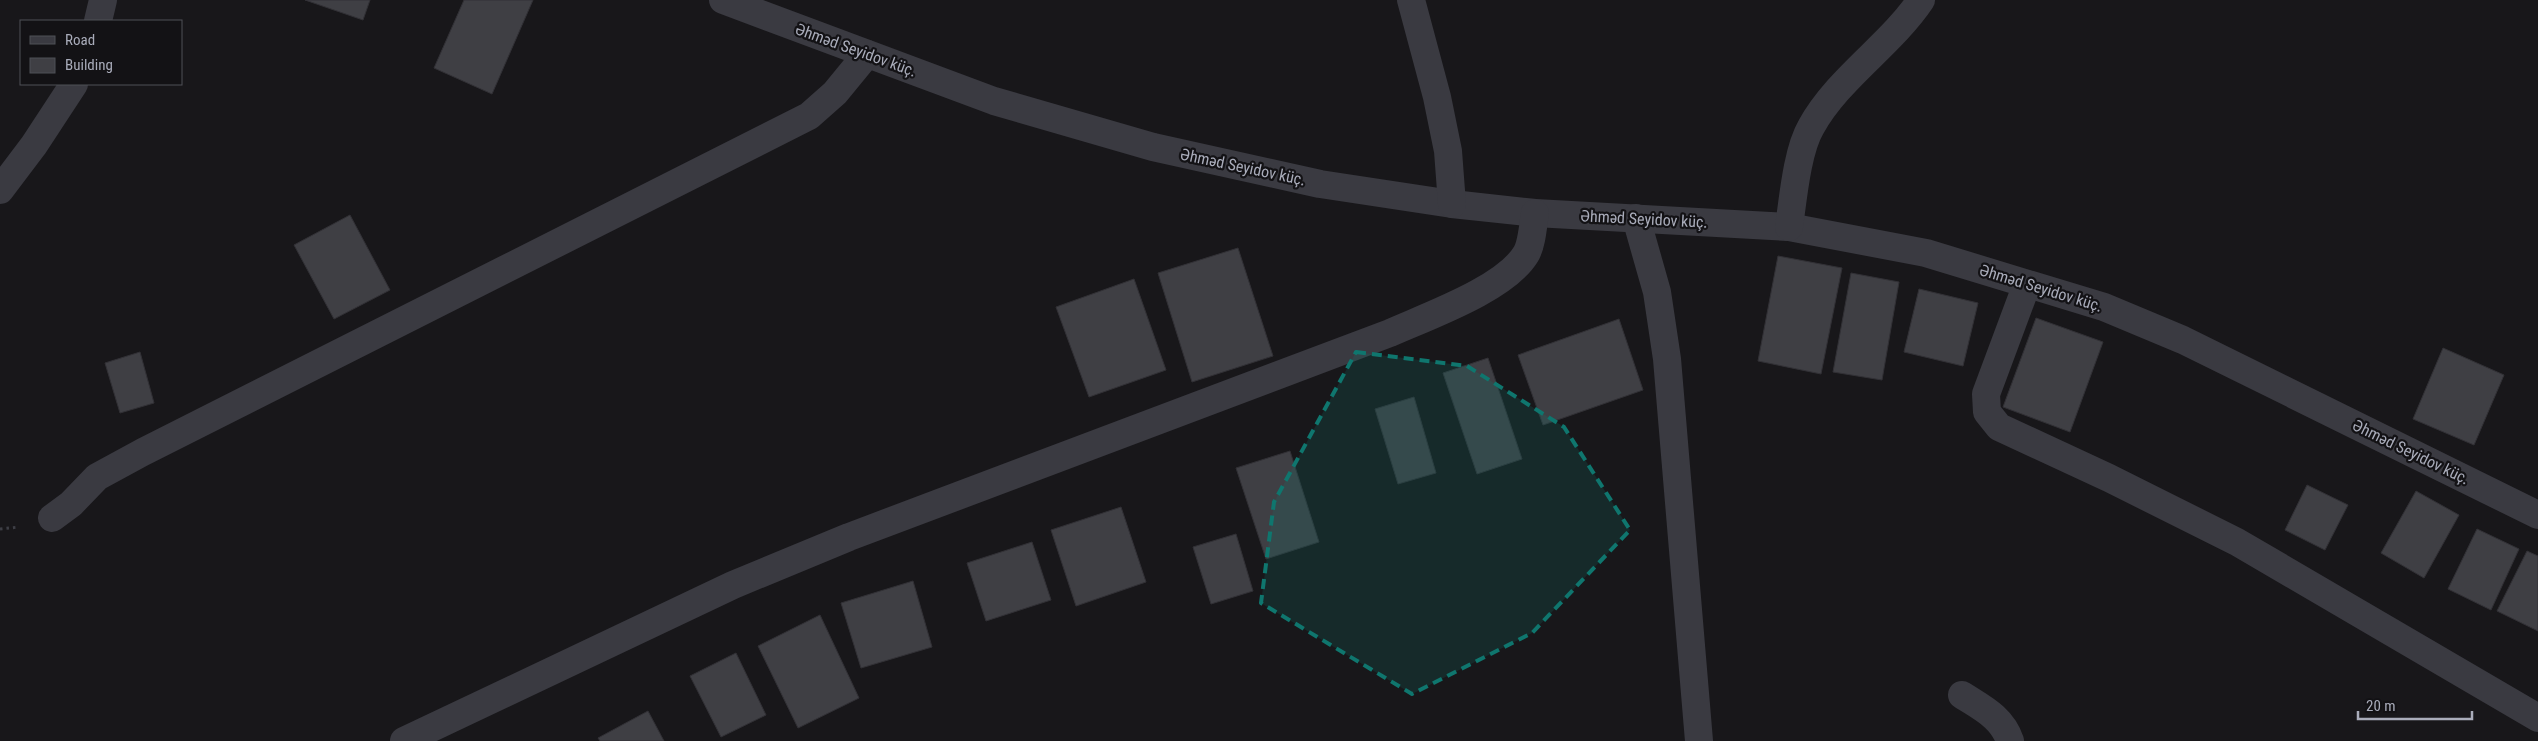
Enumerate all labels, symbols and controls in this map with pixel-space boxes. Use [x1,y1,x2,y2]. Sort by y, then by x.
street label: Əhməd Seyidov küç. [793,19,919,81]
legend [20,20,182,85]
text: Road [65,31,95,49]
text: Building [65,56,113,74]
street label: Əhməd Seyidov küç. [1179,144,1307,190]
street label: Əhməd Seyidov küç. [1580,206,1708,232]
street label: Əhməd Seyidov küç. [1977,260,2105,316]
street label: Əhməd Seyidov küç. [2350,416,2472,488]
scale bar [2358,688,2472,720]
text: 20 m [2366,697,2396,715]

